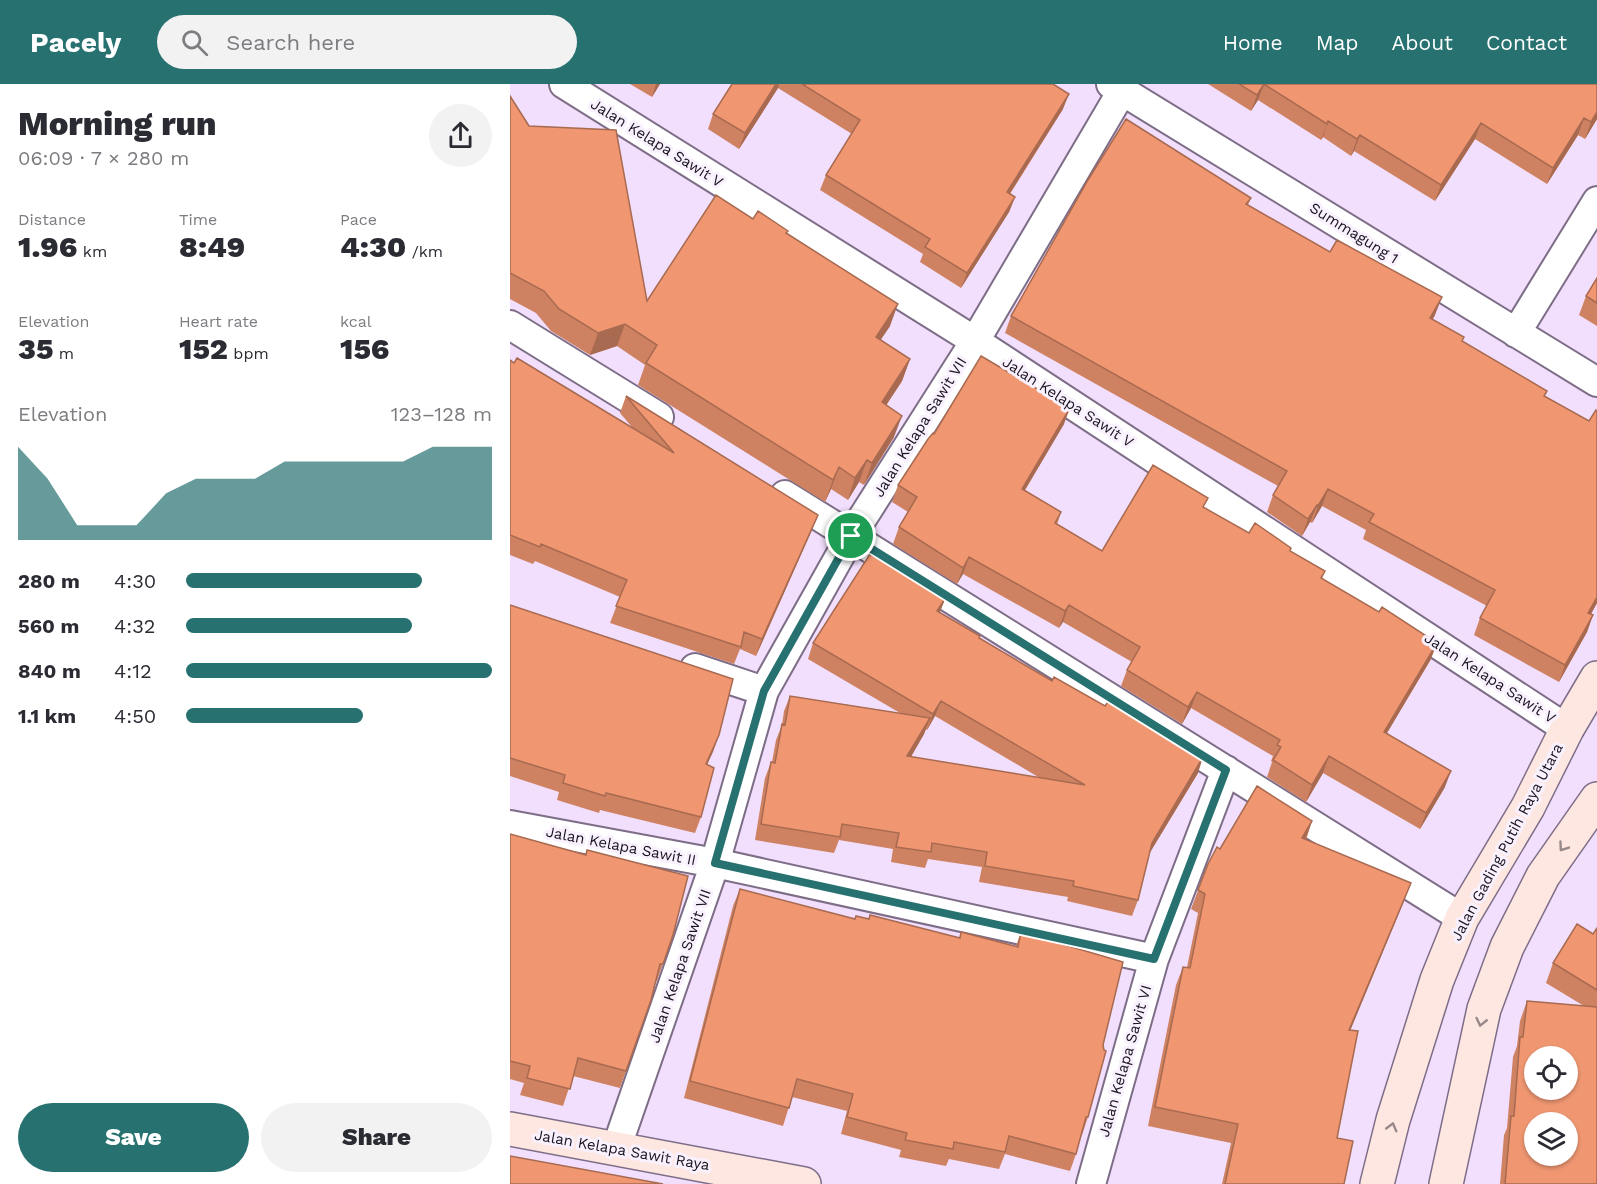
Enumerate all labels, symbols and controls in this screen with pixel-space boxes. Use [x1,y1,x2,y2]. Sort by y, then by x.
search box [157,15,577,69]
text: Pacely [30,26,121,59]
icon: search [178,26,211,59]
text: Search here [226,30,355,55]
text: Home [1223,30,1283,55]
text: Map [1316,30,1359,55]
text: About [1392,30,1453,55]
text: Contact [1486,30,1567,55]
street label: Jalan Kelapa Sawit V [587,95,727,191]
text: Morning run [18,104,217,143]
button: share [429,104,492,167]
text: 06:09 · 7 × 280 m [18,146,189,170]
street label: Summagung 1 [1306,199,1402,267]
text: Distance [18,210,86,229]
text: Time [179,210,217,229]
text: Pace [340,210,377,229]
text: 1.96 [18,229,77,264]
text: 8:49 [179,229,245,264]
text: 4:30 [340,229,406,264]
text: km [77,242,107,261]
text: /km [406,242,443,261]
text: Elevation [18,312,89,331]
text: Heart rate [179,312,258,331]
text: kcal [340,312,372,331]
text: 35 [18,331,53,366]
text: 152 [179,331,228,366]
text: 156 [340,331,389,366]
text: m [53,344,74,363]
text: bpm [228,344,269,363]
street label: Jalan Kelapa Sawit V [999,353,1137,451]
street label: Jalan Kelapa Sawit VII [870,354,970,500]
text: Elevation [18,402,107,426]
text: 123–128 m [391,402,492,426]
pin [825,510,876,561]
icon: arrive [834,519,867,552]
text: 280 m [18,569,80,593]
text: 4:30 [114,569,156,593]
text: 560 m [18,614,79,638]
text: 4:32 [114,614,155,638]
street label: Jalan Kelapa Sawit V [1421,629,1559,727]
text: 840 m [18,659,81,683]
text: 4:12 [114,659,152,683]
text: 1.1 km [18,704,76,728]
text: 4:50 [114,704,156,728]
street label: Jalan Gading Putih Raya Utara [1447,740,1567,944]
street label: Jalan Kelapa Sawit II [544,823,698,869]
one-way arrow [1559,840,1570,851]
street label: Jalan Kelapa Sawit VII [645,887,715,1045]
street label: Jalan Kelapa Sawit VI [1095,983,1155,1139]
one-way arrow [1475,1017,1488,1027]
map controls [1524,1046,1578,1166]
button: locate [1524,1046,1578,1100]
button: Save [18,1103,249,1172]
button: Share [261,1103,492,1172]
button: layers [1524,1112,1578,1166]
one-way arrow [1384,1123,1397,1133]
street label: Jalan Kelapa Sawit Raya [533,1126,712,1174]

